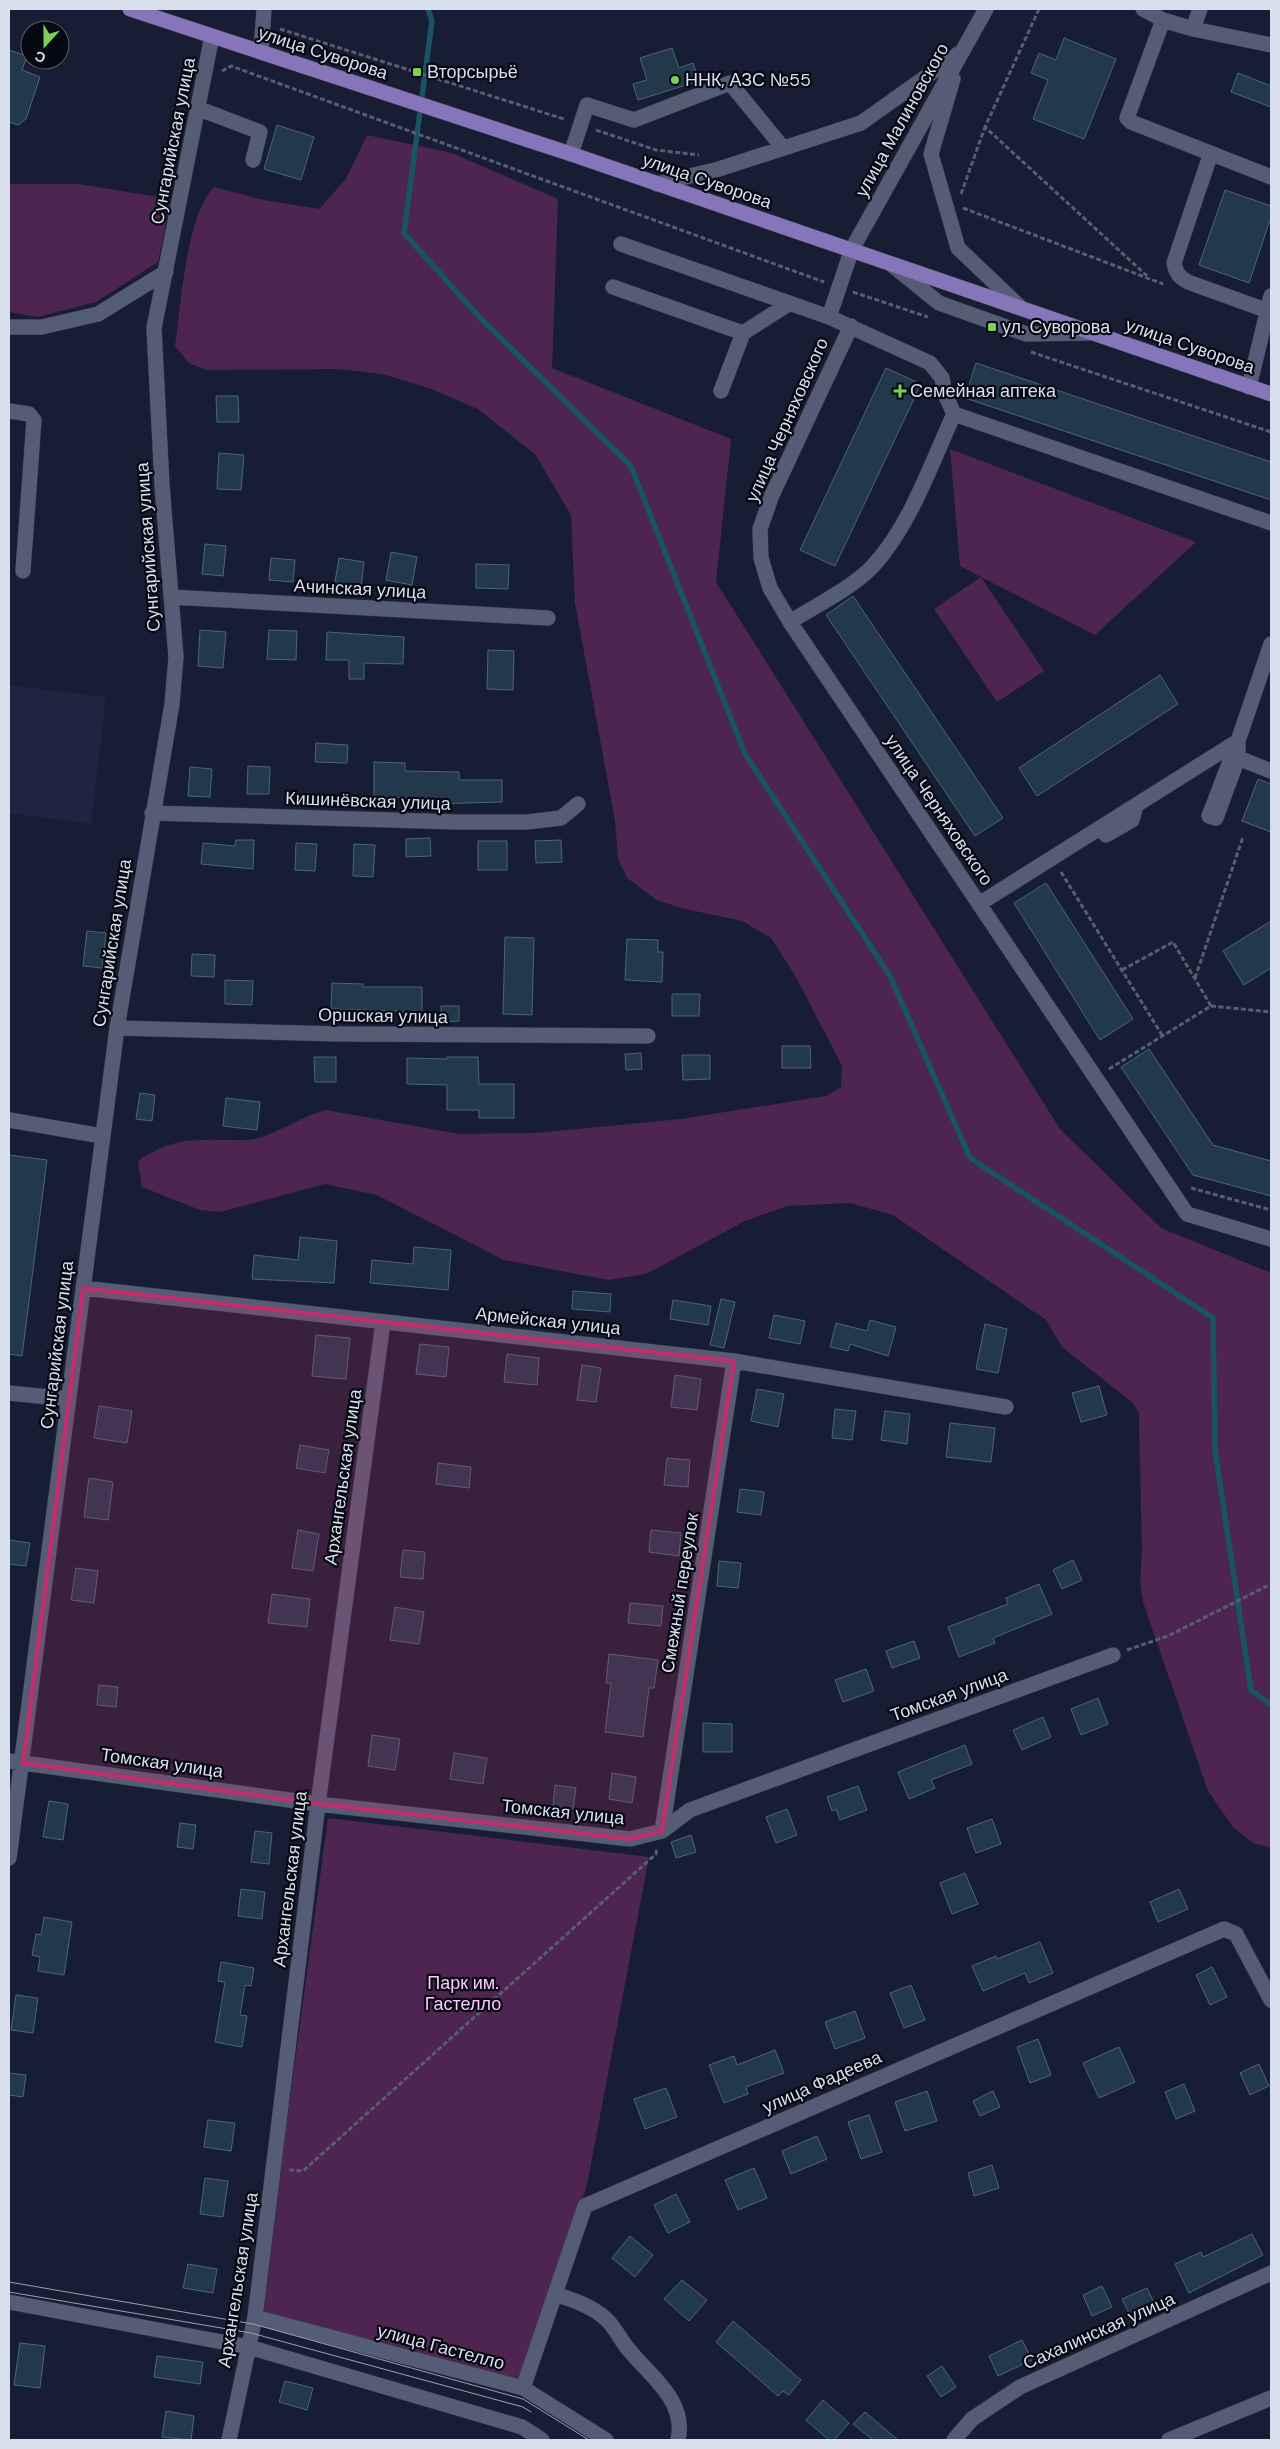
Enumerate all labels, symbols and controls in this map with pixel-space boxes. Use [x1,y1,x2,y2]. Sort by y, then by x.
north arrow [20,20,70,70]
street label: улица Суворова [255,21,392,86]
street label: улица Малиновского [850,39,954,201]
text: С [32,47,48,67]
street label: Сунгарийская улица [145,55,201,227]
place label: Вторсырьё [427,60,518,84]
marker: Вторсырьё [411,66,423,78]
place label: ННК, АЗС №55 [685,68,811,92]
marker: ННК, АЗС №55 [669,74,681,86]
street label: улица Суворова [639,148,776,215]
street label: улица Суворова [1122,313,1259,380]
place label: ул. Суворова [1002,315,1111,339]
marker: ул. Суворова [986,321,998,333]
street label: улица Черняховского [740,334,834,506]
place label: Семейная аптека [910,379,1057,403]
marker: Семейная аптека [894,385,906,397]
street label: Сунгарийская улица [130,461,166,632]
street label: Ачинская улица [293,574,428,605]
street label: улица Черняховского [879,730,999,890]
street label: Кишинёвская улица [285,786,452,816]
street label: Сунгарийская улица [87,856,137,1029]
street label: Оршская улица [318,1003,449,1029]
street label: Сунгарийская улица [35,1258,79,1431]
street label: Армейская улица [474,1301,623,1341]
street label: Архангельская улица [319,1387,367,1566]
street label: Смежный переулок [655,1511,705,1675]
street label: Томская улица [887,1662,1012,1727]
street label: Томская улица [99,1743,226,1784]
street label: Архангельская улица [267,1789,313,1968]
street label: Томская улица [500,1794,627,1830]
park label: Парк им. Гастелло [425,1971,501,2016]
street label: улица Фадеева [759,2045,886,2119]
street label: Архангельская улица [212,2190,264,2369]
street label: Сахалинская улица [1019,2286,1180,2375]
street label: улица Гастелло [375,2318,507,2376]

